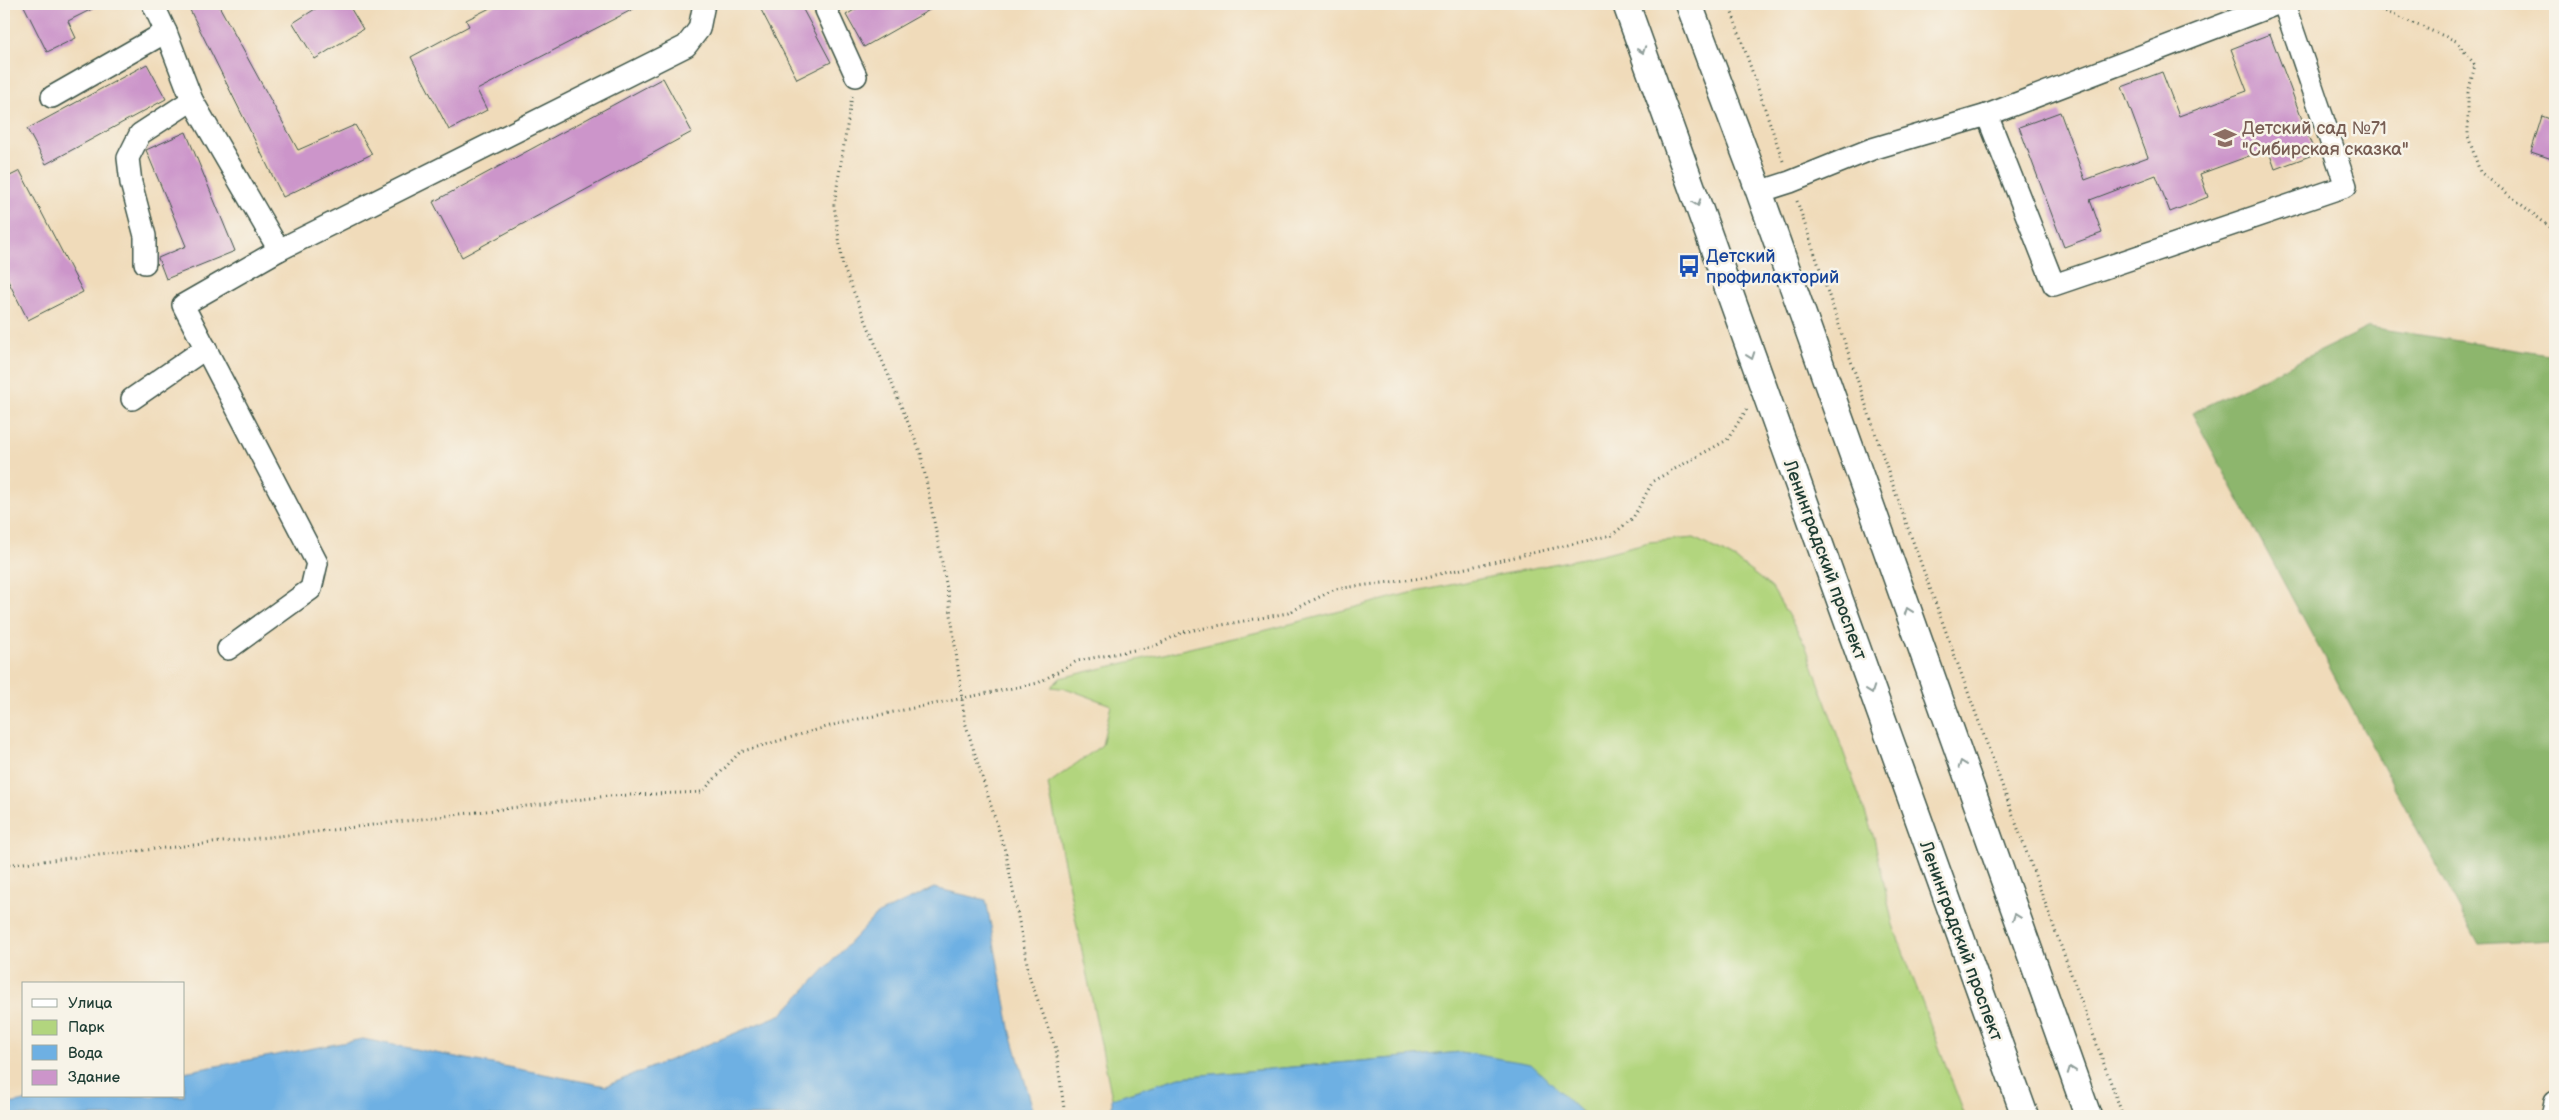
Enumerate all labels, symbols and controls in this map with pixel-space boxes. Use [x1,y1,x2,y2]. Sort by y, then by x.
one-way arrow [1636,45,1646,53]
place label: Детский сад №71 "Сибирская сказка" [2242,118,2409,160]
school or university icon: Детский сад №71 "Сибирская сказка" [2212,125,2238,151]
one-way arrow [1691,198,1701,206]
place label: Детский профилакторий [1706,246,1839,288]
bus stop icon: Детский профилакторий [1676,253,1702,279]
one-way arrow [1745,351,1755,359]
street label: Ленинградский проспект [1779,456,1871,664]
one-way arrow [1904,607,1914,616]
one-way arrow [1865,685,1875,694]
one-way arrow [1958,761,1968,769]
street label: Ленинградский проспект [1915,837,2007,1045]
one-way arrow [2012,914,2022,922]
legend [22,982,185,1098]
text: Улица [68,994,113,1013]
text: Парк [68,1018,105,1037]
text: Вода [68,1044,103,1063]
one-way arrow [2067,1067,2077,1075]
text: Здание [68,1068,120,1087]

